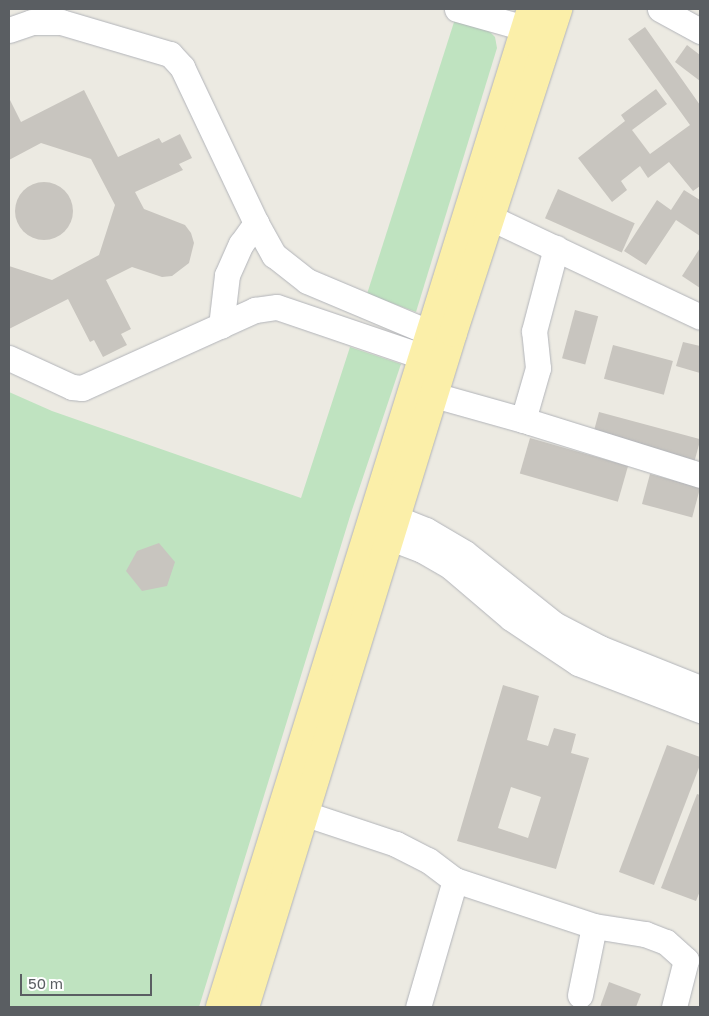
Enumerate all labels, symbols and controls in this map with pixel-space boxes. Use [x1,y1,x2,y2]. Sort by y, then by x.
scale bar [22,964,155,996]
text: 50 m [28,974,63,992]

